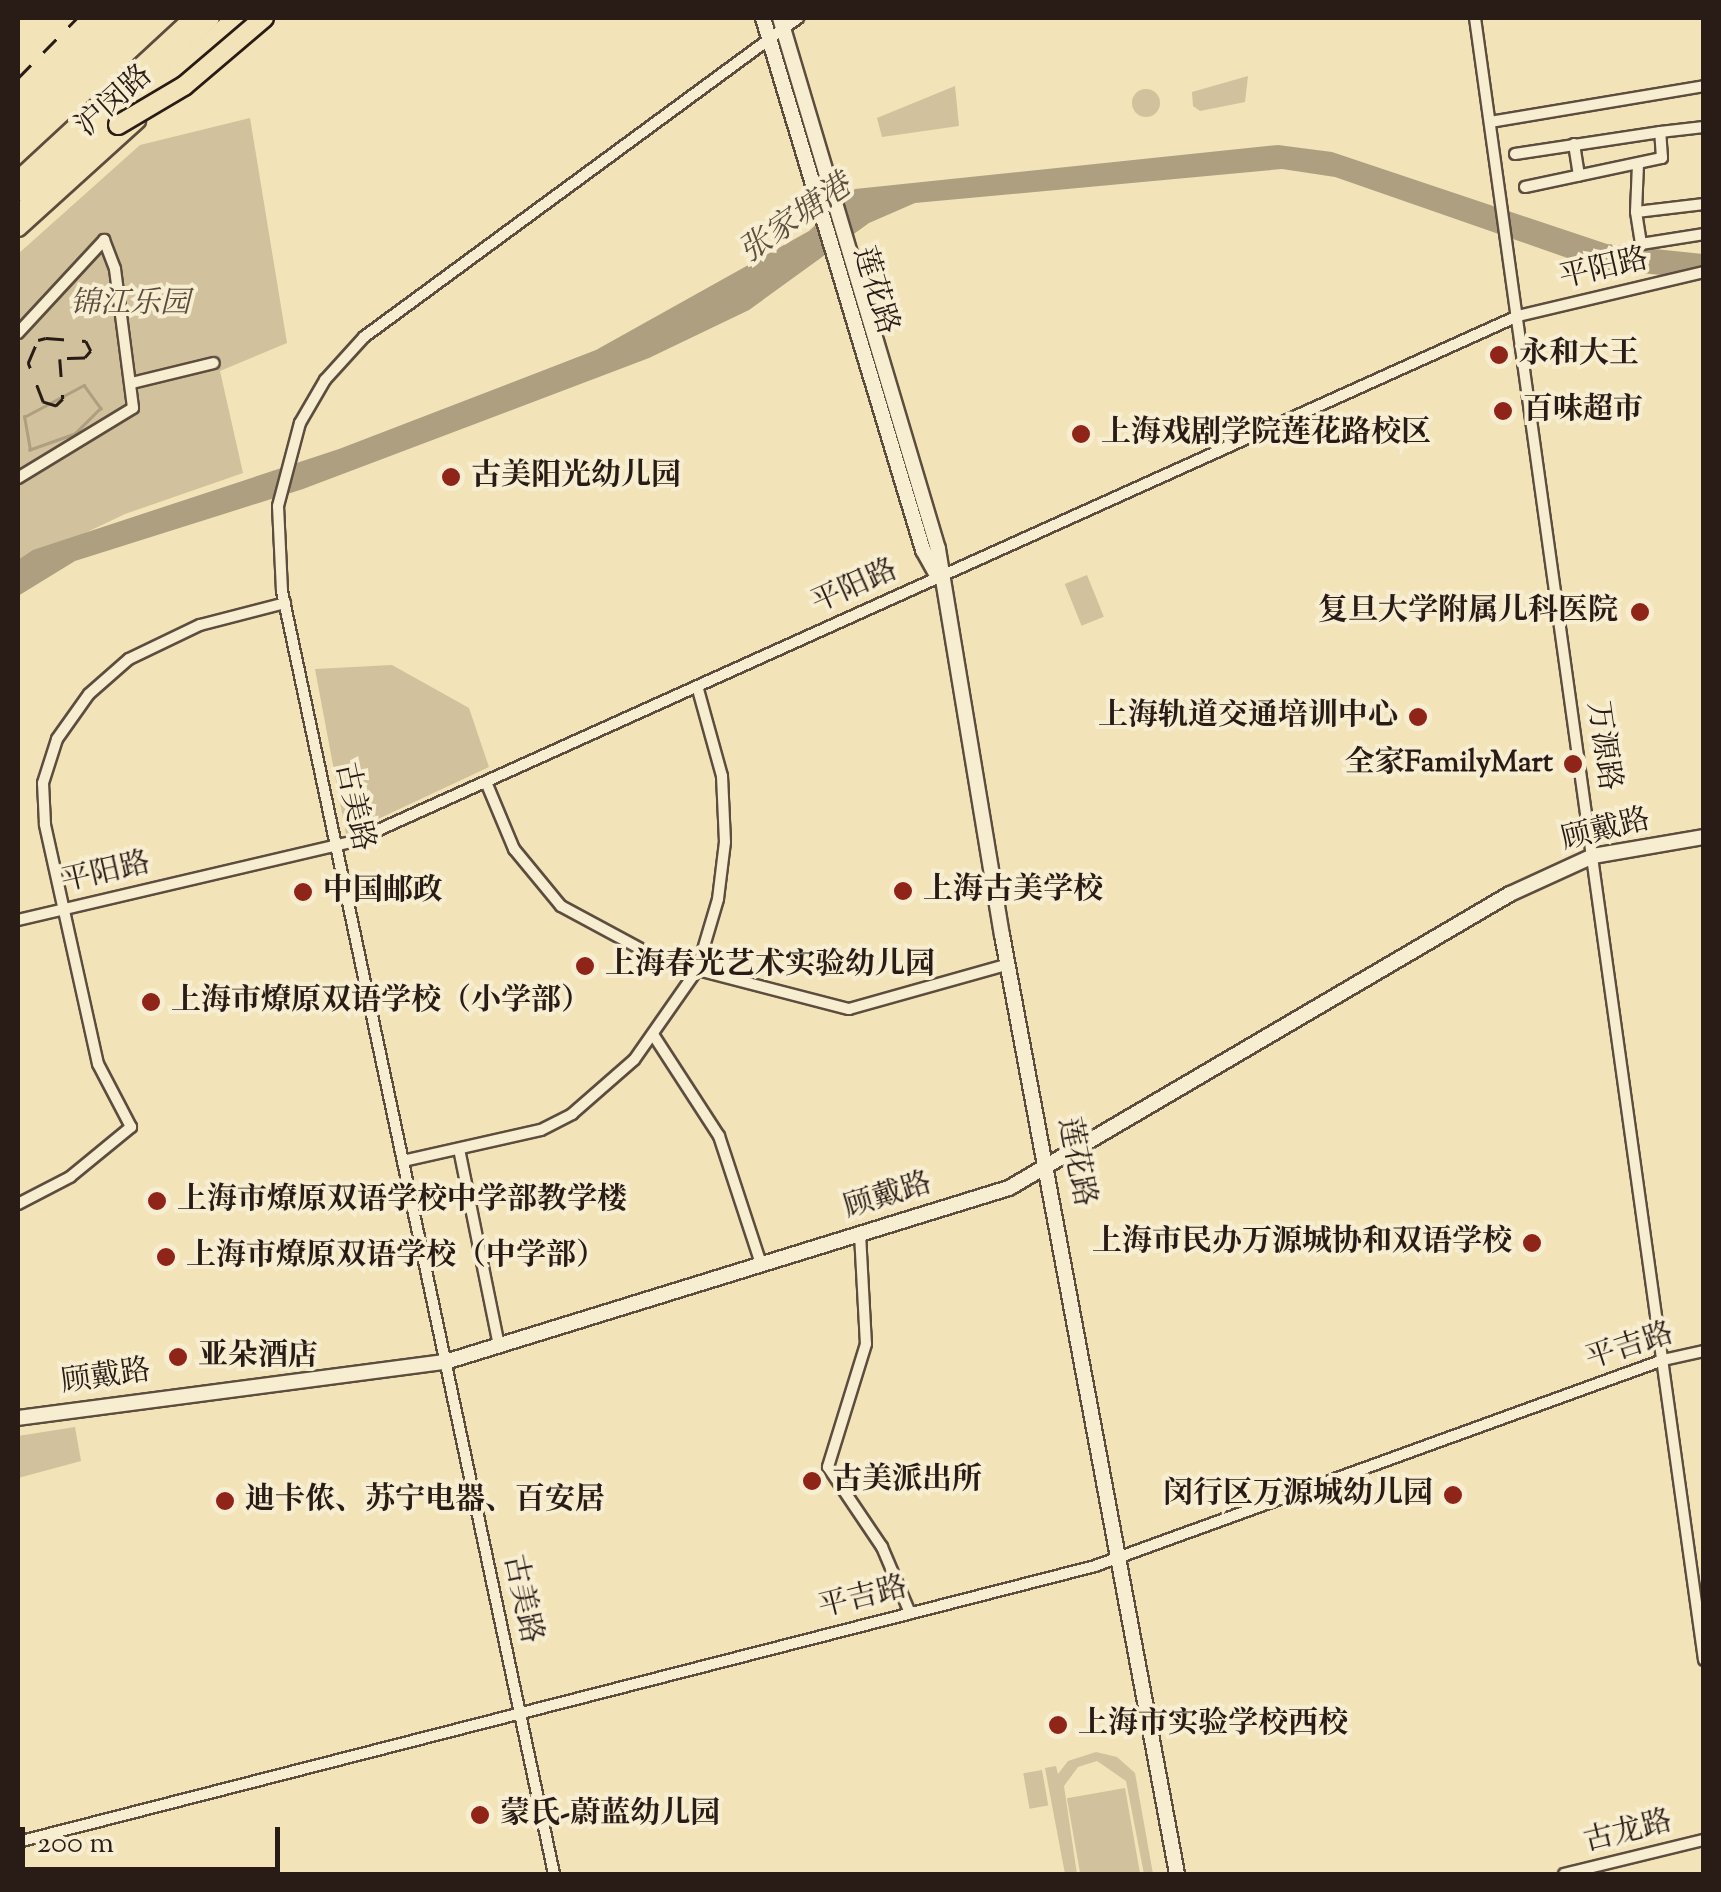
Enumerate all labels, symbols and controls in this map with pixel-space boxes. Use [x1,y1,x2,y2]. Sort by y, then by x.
street label: 沪闵路 [70,59,160,145]
water label: 张家塘港 [733,168,859,272]
street label: 平阳路 [1556,242,1652,298]
street label: 莲花路 [844,243,904,339]
park label: 锦江乐园 [70,287,190,323]
place label: 永和大王 [1519,337,1639,373]
marker: 永和大王 [1488,344,1510,366]
place label: 百味超市 [1523,393,1643,429]
marker: 百味超市 [1492,400,1514,422]
place label: 上海戏剧学院莲花路校区 [1101,416,1431,452]
marker: 上海戏剧学院莲花路校区 [1070,423,1092,445]
place label: 古美阳光幼儿园 [471,459,681,495]
marker: 古美阳光幼儿园 [440,466,462,488]
street label: 平阳路 [807,553,903,623]
place label: 复旦大学附属儿科医院 [1318,594,1618,630]
marker: 复旦大学附属儿科医院 [1627,599,1653,625]
place label: 上海轨道交通培训中心 [1098,699,1398,735]
street label: 万源路 [1578,699,1626,793]
marker: 上海轨道交通培训中心 [1407,706,1429,728]
place label: 全家FamilyMart [1345,746,1553,782]
marker: 全家FamilyMart [1562,753,1584,775]
street label: 古美路 [326,759,380,855]
street label: 顾戴路 [1558,803,1654,859]
street label: 平阳路 [58,846,154,902]
place label: 上海古美学校 [923,873,1103,909]
place label: 中国邮政 [323,874,443,910]
marker: 上海古美学校 [892,880,914,902]
marker: 中国邮政 [292,881,314,903]
place label: 上海春光艺术实验幼儿园 [605,948,935,984]
marker: 上海春光艺术实验幼儿园 [574,955,596,977]
place label: 上海市燎原双语学校（小学部） [171,984,591,1020]
marker: 上海市燎原双语学校（小学部） [140,991,162,1013]
street label: 莲花路 [1049,1114,1101,1210]
street label: 顾戴路 [840,1167,936,1227]
place label: 上海市燎原双语学校中学部教学楼 [177,1183,627,1219]
marker: 上海市燎原双语学校中学部教学楼 [146,1190,168,1212]
place label: 上海市民办万源城协和双语学校 [1092,1225,1512,1261]
marker: 上海市民办万源城协和双语学校 [1521,1232,1543,1254]
place label: 上海市燎原双语学校（中学部） [186,1239,606,1275]
marker: 上海市燎原双语学校（中学部） [155,1246,177,1268]
street label: 平吉路 [1582,1317,1678,1379]
place label: 亚朵酒店 [198,1339,318,1375]
marker: 亚朵酒店 [167,1346,189,1368]
street label: 顾戴路 [59,1354,153,1402]
place label: 古美派出所 [832,1463,982,1499]
marker: 古美派出所 [801,1470,823,1492]
place label: 闵行区万源城幼儿园 [1163,1477,1433,1513]
place label: 迪卡侬、苏宁电器、百安居 [245,1483,605,1519]
marker: 闵行区万源城幼儿园 [1442,1484,1464,1506]
marker: 迪卡侬、苏宁电器、百安居 [214,1490,236,1512]
street label: 古美路 [494,1551,548,1647]
street label: 平吉路 [815,1571,911,1627]
place label: 上海市实验学校西校 [1078,1707,1348,1743]
marker: 上海市实验学校西校 [1047,1714,1069,1736]
place label: 蒙氏-蔚蓝幼儿园 [500,1797,720,1833]
marker: 蒙氏-蔚蓝幼儿园 [469,1804,491,1826]
street label: 古龙路 [1580,1805,1676,1861]
scale bar [25,1807,285,1869]
text: 200 m [37,1823,114,1866]

